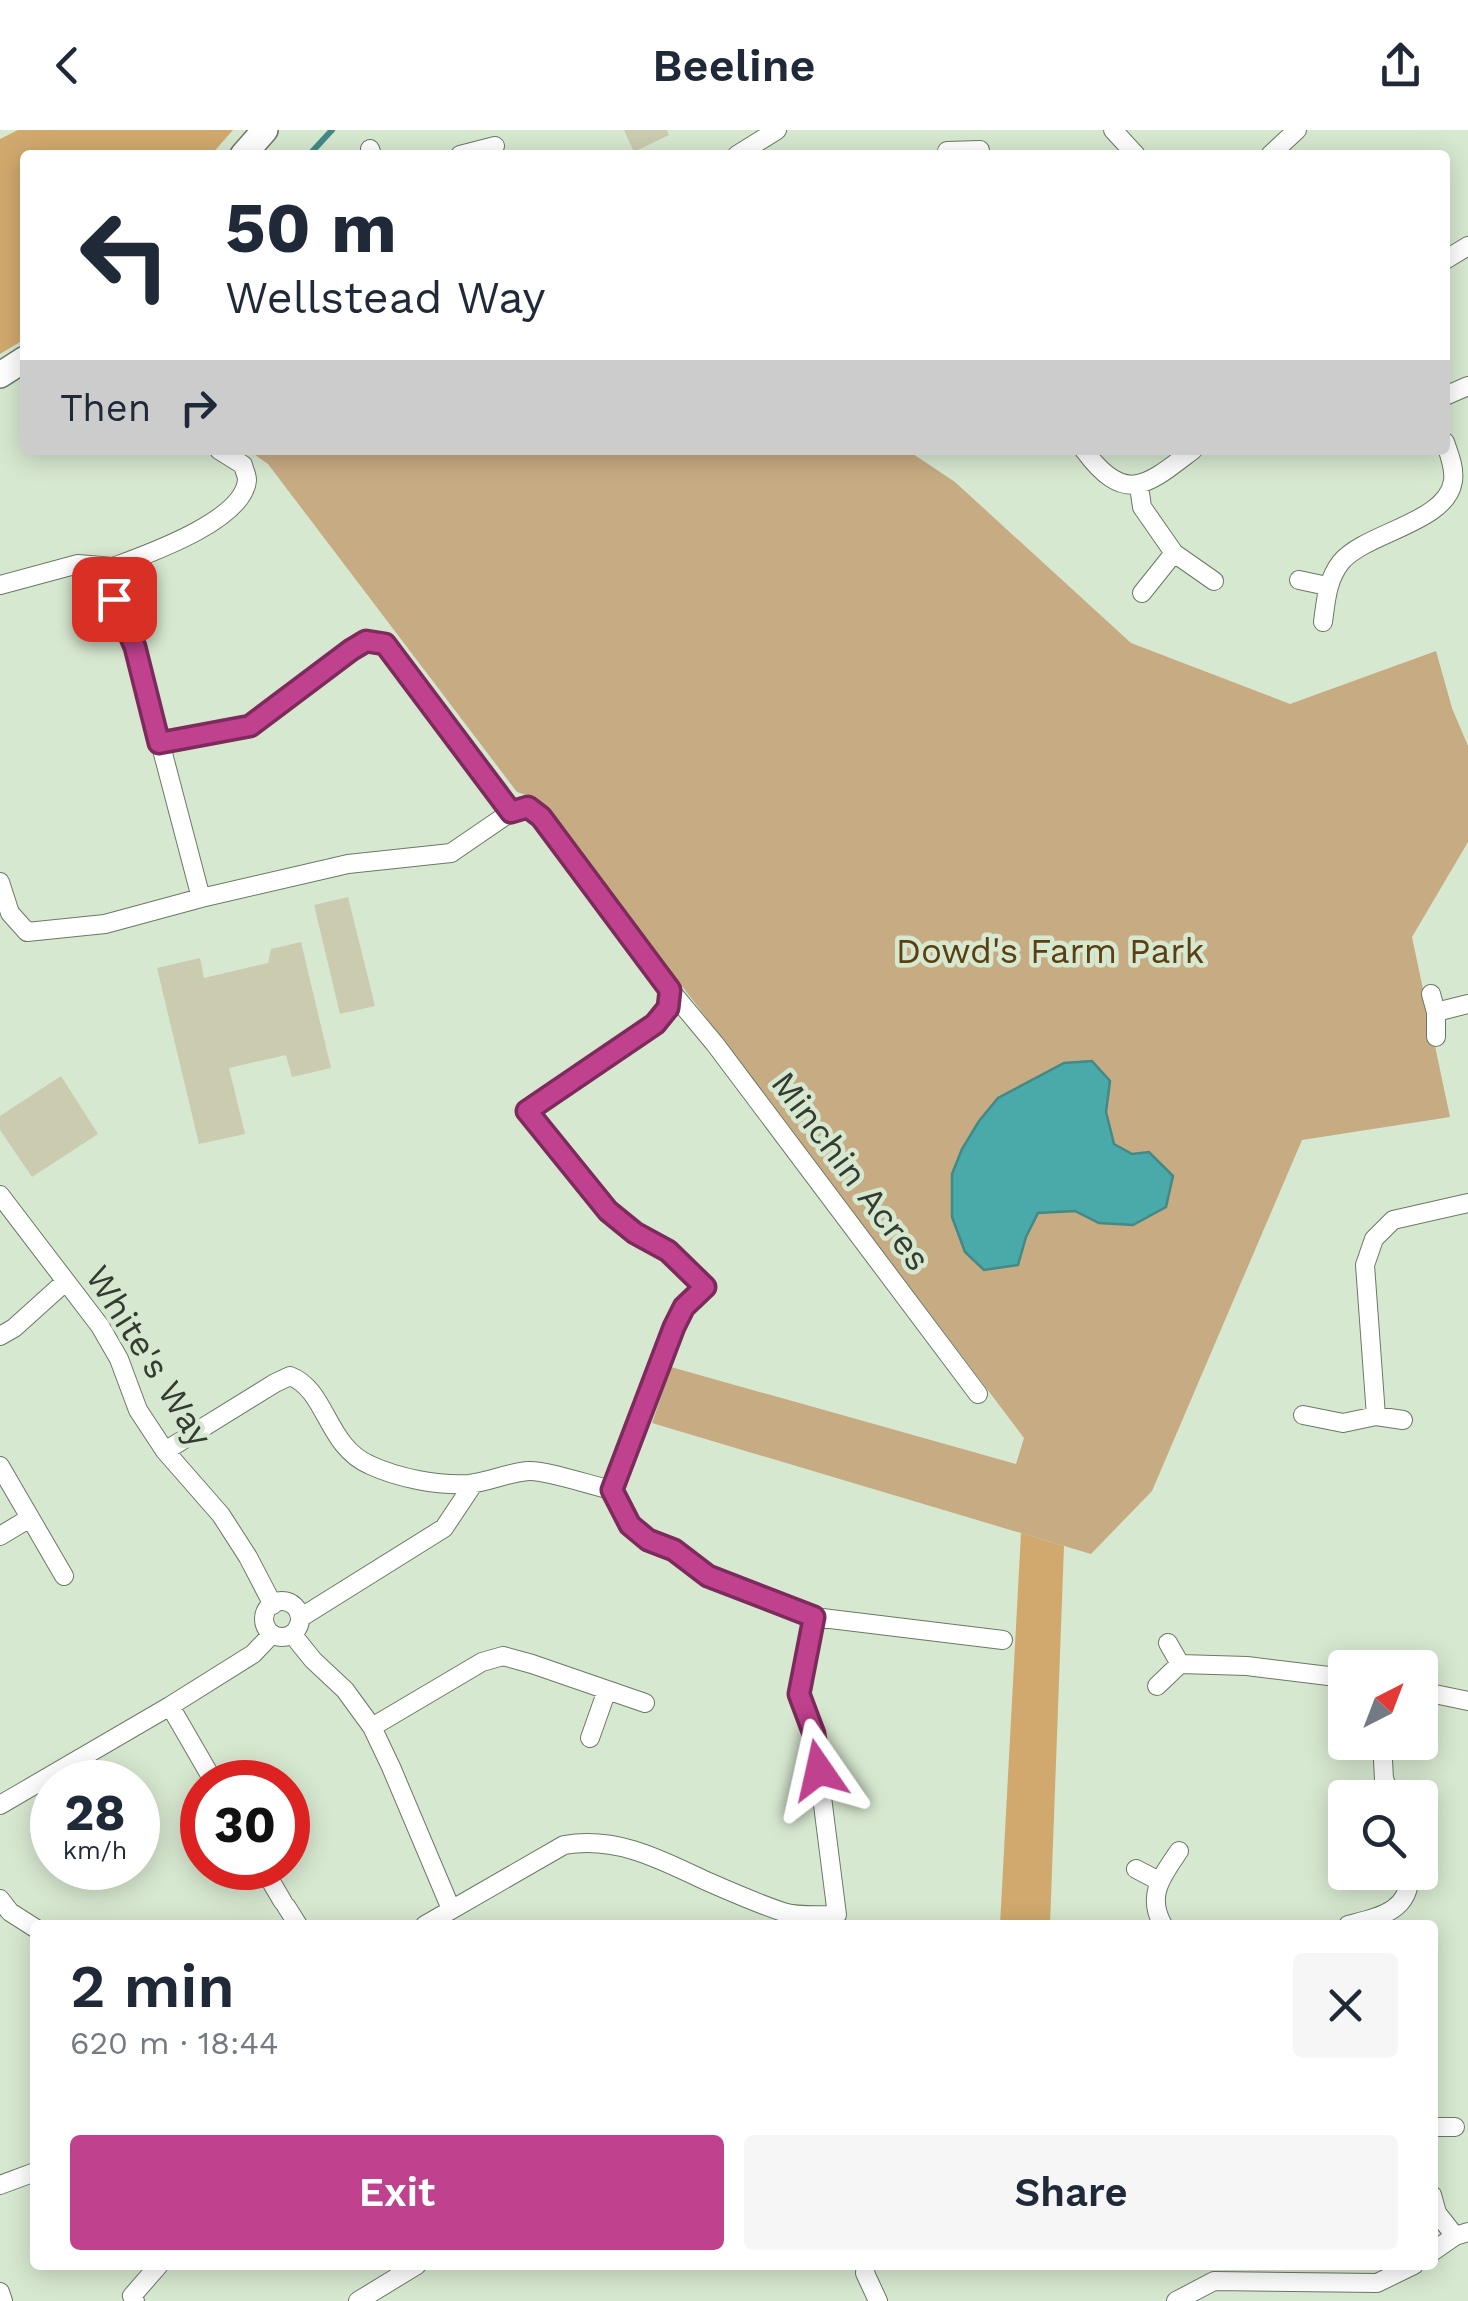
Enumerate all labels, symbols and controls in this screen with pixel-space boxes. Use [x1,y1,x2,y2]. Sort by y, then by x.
icon: back [40,38,95,93]
icon: share [1373,38,1428,93]
text: Beeline [652,39,816,92]
text: 50 m [225,187,397,269]
icon: left [60,190,190,320]
text: Wellstead Way [225,271,546,324]
icon: right [171,380,226,435]
text: Then [60,386,151,430]
pin [72,557,157,642]
icon: arrive [87,572,142,627]
park label: Dowd's Farm Park [896,930,1204,972]
street label: Minchin Acres [762,1063,940,1279]
street label: White's Way [77,1258,221,1454]
north arrow [1328,1650,1438,1760]
map controls [1328,1650,1438,1890]
position arrow [767,1718,871,1822]
speed limit sign: 30 [180,1760,310,1890]
button: search [1328,1780,1438,1890]
text: 28 [64,1783,126,1842]
text: km/h [63,1836,127,1865]
text: 2 min [70,1951,235,2022]
button: close [1293,1953,1398,2058]
text: 620 m · 18:44 [70,2024,279,2062]
button: Exit [70,2135,724,2250]
button: Share [744,2135,1398,2250]

